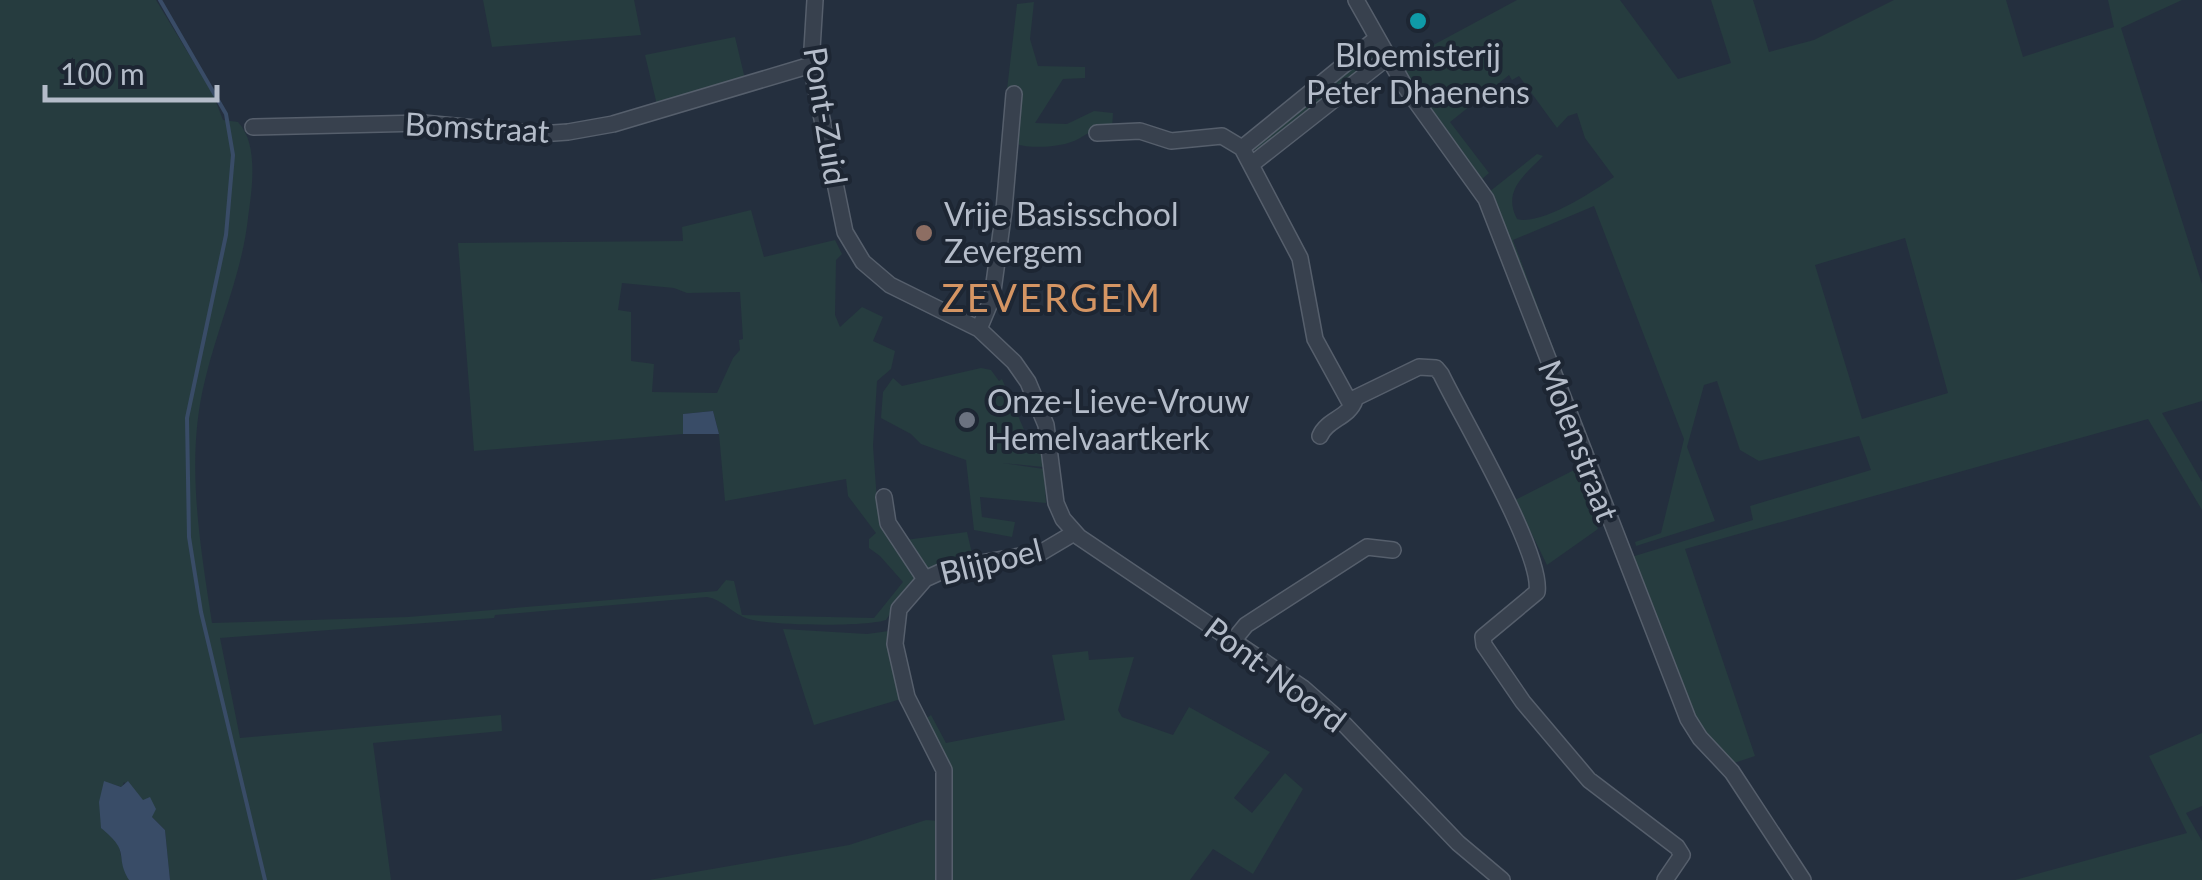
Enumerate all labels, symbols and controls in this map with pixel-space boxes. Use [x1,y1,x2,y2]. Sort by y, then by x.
marker: Bloemisterij Peter Dhaenens [1407,10,1429,32]
place label: Bloemisterij Peter Dhaenens [1306,35,1530,111]
scale bar [45,40,218,102]
street label: Pont-Zuid [796,44,857,188]
text: 100 m [60,55,145,91]
street label: Bomstraat [404,103,551,150]
place label: Vrije Basisschool Zevergem [944,194,1179,270]
marker: Vrije Basisschool Zevergem [913,222,935,244]
district label: ZEVERGEM [941,274,1163,320]
street label: Molenstraat [1531,354,1628,527]
place label: Onze-Lieve-Vrouw Hemelvaartkerk [987,381,1250,457]
marker: Onze-Lieve-Vrouw Hemelvaartkerk [956,409,978,431]
street label: Blijpoel [936,529,1046,592]
street label: Pont-Noord [1198,608,1354,740]

